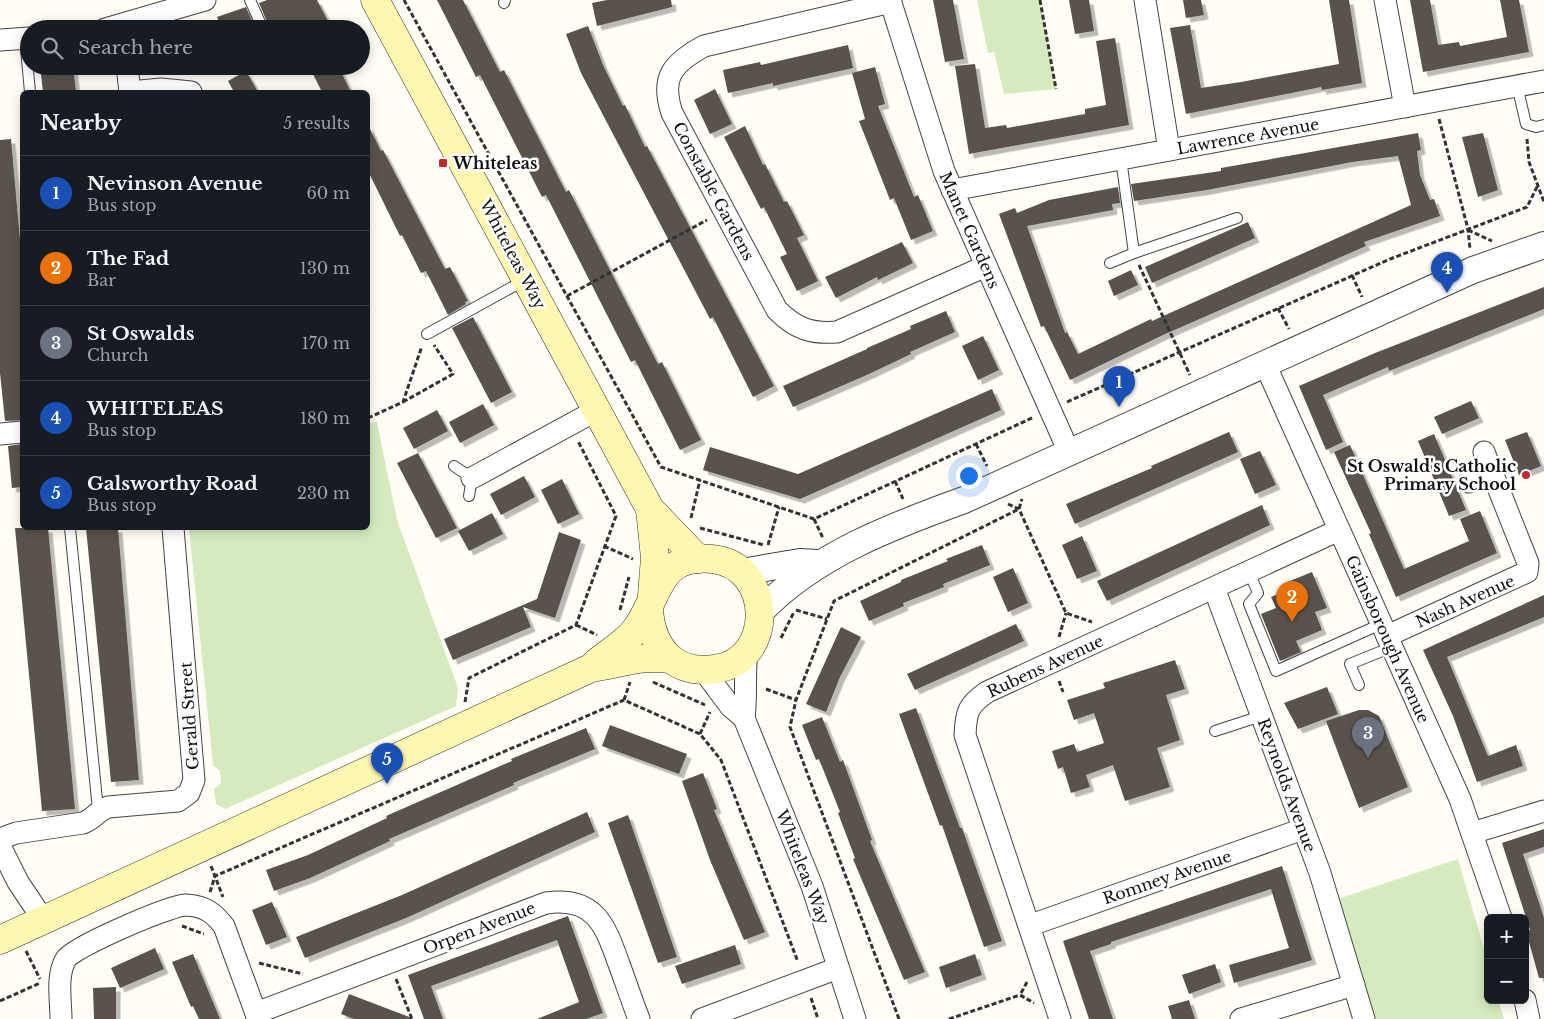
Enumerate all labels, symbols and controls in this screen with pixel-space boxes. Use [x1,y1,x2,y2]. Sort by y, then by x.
search box [20,20,370,75]
icon: search [38,34,66,62]
text: Search here [78,36,193,59]
text: Nearby [40,110,121,136]
text: 5 results [283,113,350,133]
street label: Lawrence Avenue [1175,114,1321,158]
street label: Constable Gardens [669,118,759,264]
place label: Whiteleas [452,153,537,173]
marker: Whiteleas [437,157,449,169]
street label: Manet Gardens [935,169,1005,291]
text: Nevinson Avenue [87,172,263,195]
text: 1 [53,183,59,203]
text: 60 m [307,183,350,203]
text: Bus stop [87,195,156,215]
street label: Whiteleas Way [475,195,551,313]
text: The Fad [87,247,169,270]
pin: 4 [1431,252,1463,293]
text: 2 [51,258,61,278]
text: 130 m [300,258,350,278]
text: Bar [87,270,116,290]
text: St Oswalds [87,322,195,345]
text: 3 [51,333,61,353]
text: 170 m [302,333,350,353]
text: Church [87,345,149,365]
pin: 1 [1103,366,1135,407]
text: WHITELEAS [87,397,223,420]
text: 4 [51,408,61,428]
text: 180 m [300,408,350,428]
text: Bus stop [87,420,156,440]
place label: St Oswald's Catholic Primary School [1347,456,1516,494]
your location [956,463,982,489]
marker: St Oswald's Catholic Primary School [1520,469,1532,481]
text: Galsworthy Road [87,472,258,495]
text: 5 [51,483,61,503]
text: 230 m [297,483,350,503]
text: Bus stop [87,495,156,515]
street label: Gainsborough Avenue [1342,552,1434,726]
street label: Nash Avenue [1413,570,1517,632]
pin: 2 [1276,581,1308,622]
street label: Rubens Avenue [984,630,1106,702]
street label: Gerald Street [175,661,203,771]
street label: Reynolds Avenue [1253,715,1321,855]
pin: 3 [1352,717,1384,758]
pin: 5 [371,743,403,784]
street label: Whiteleas Way [772,806,834,928]
street label: Romney Avenue [1100,846,1234,908]
street label: Orpen Avenue [420,897,538,959]
map controls [1484,914,1529,1004]
button: + [1484,914,1529,959]
button: − [1484,959,1529,1004]

